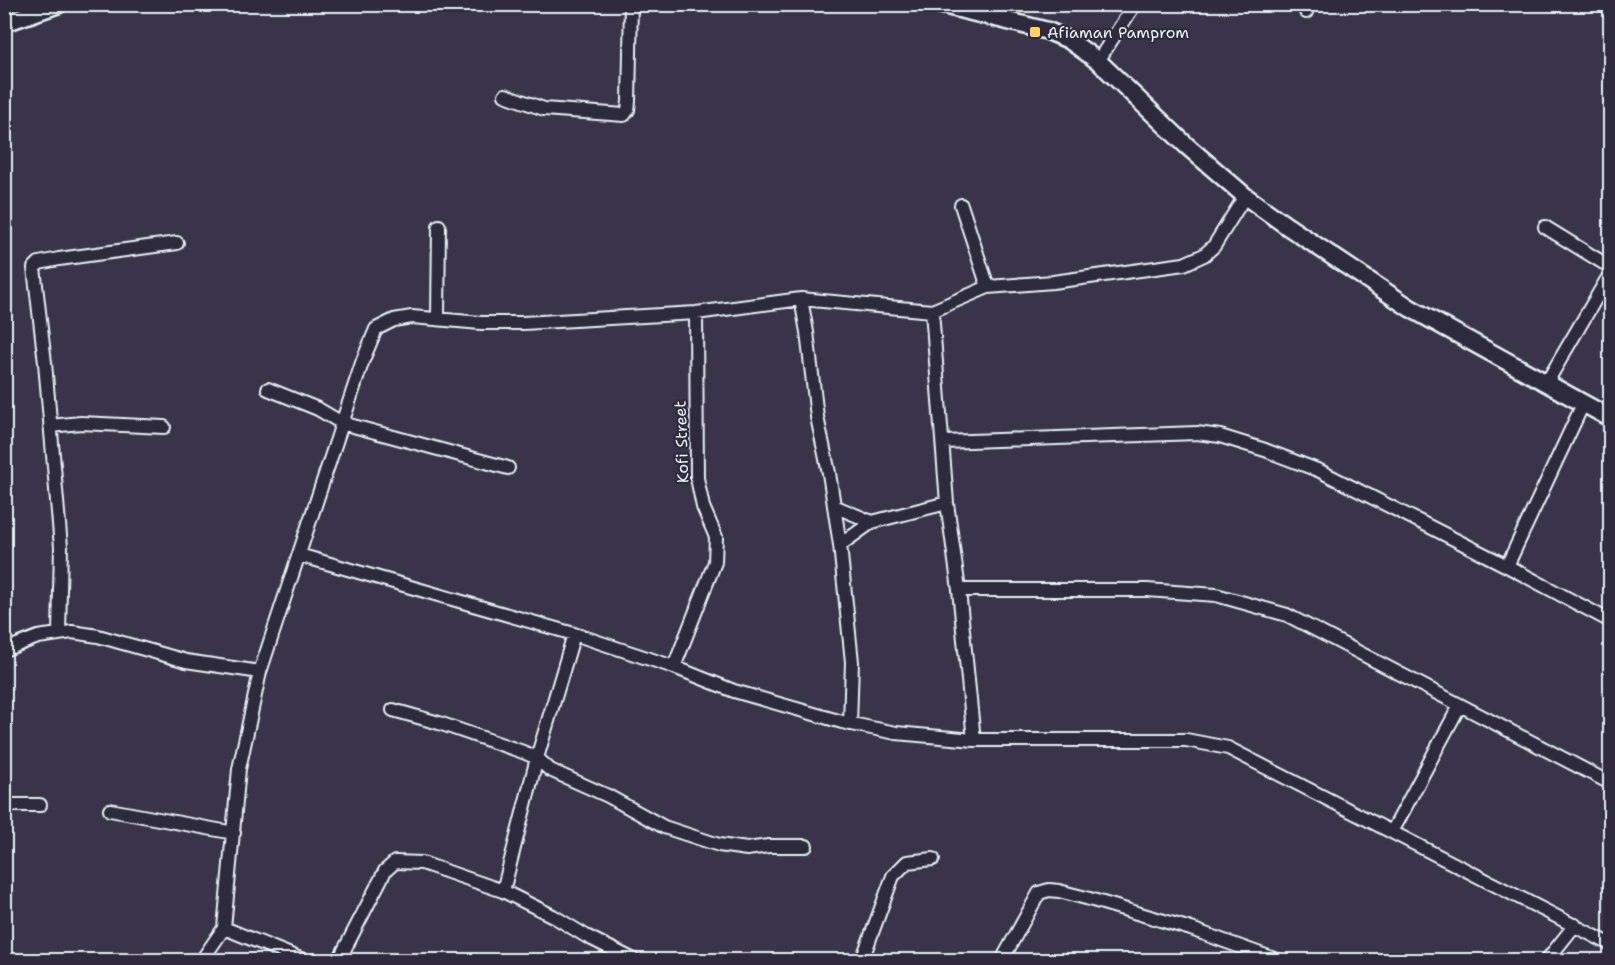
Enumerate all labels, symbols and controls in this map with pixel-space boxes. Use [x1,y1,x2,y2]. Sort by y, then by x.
place label: Afiaman Pamprom [1047,22,1189,43]
marker: Afiaman Pamprom [1028,25,1042,39]
street label: Kofi Street [670,400,693,484]

